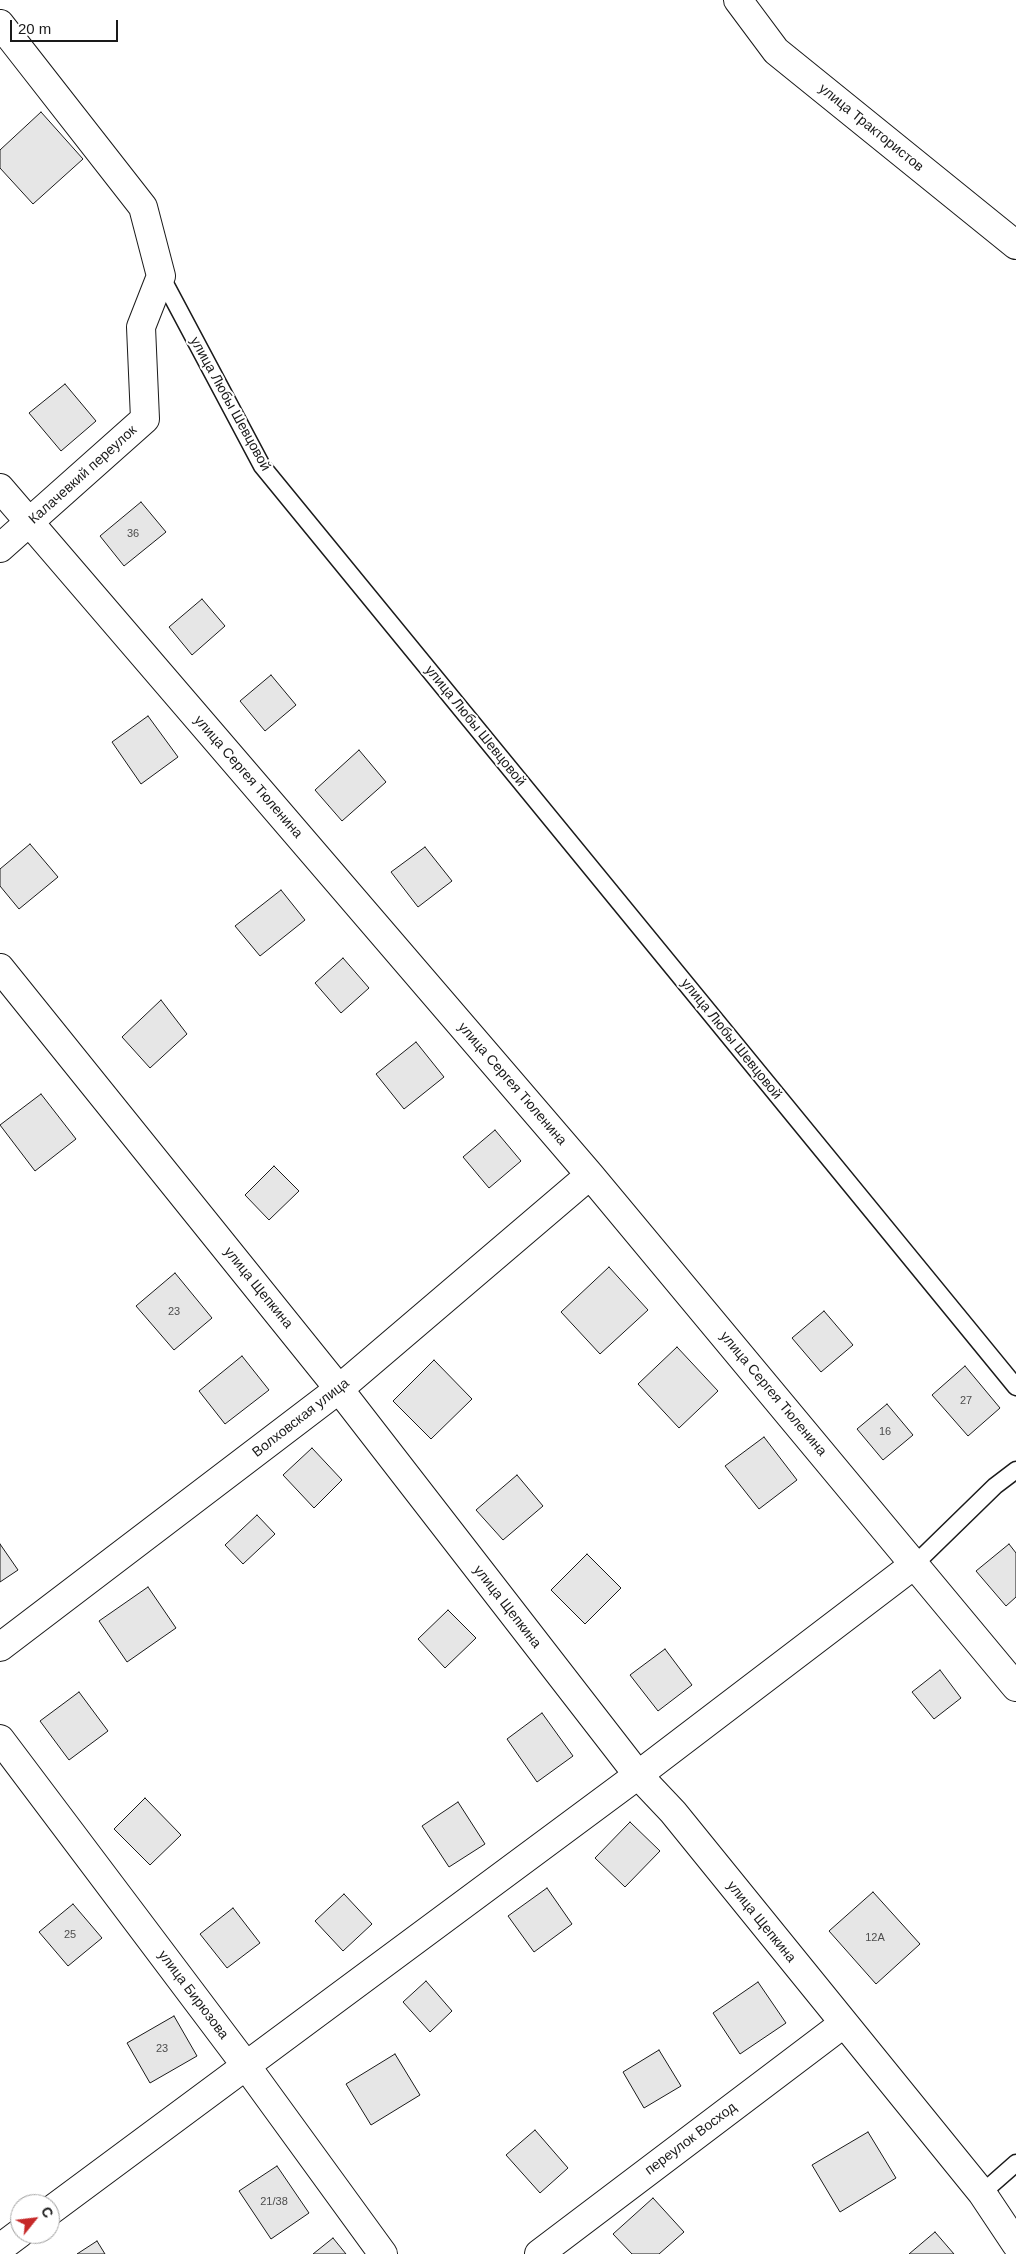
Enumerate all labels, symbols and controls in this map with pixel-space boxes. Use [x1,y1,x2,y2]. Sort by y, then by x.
scale bar [12,10,120,42]
text: 20 m [18,20,51,37]
street label: улица Трактористов [815,81,927,175]
street label: улица Любы Шевцовой [186,334,274,474]
street label: Калачевкий переулок [26,422,140,528]
house number: 36 [127,527,139,541]
street label: улица Любы Шевцовой [421,662,529,790]
street label: улица Сергея Тюленина [190,712,306,842]
street label: улица Любы Шевцовой [677,975,785,1103]
street label: улица Сергея Тюленина [454,1019,570,1149]
street label: улица Щепкина [220,1244,296,1332]
house number: 23 [168,1305,180,1319]
street label: улица Сергея Тюленина [716,1328,830,1460]
street label: Волховская улица [249,1375,353,1461]
house number: 27 [960,1394,972,1408]
house number: 16 [879,1425,891,1439]
street label: улица Щепкина [469,1562,545,1652]
street label: улица Щепкина [723,1878,799,1966]
house number: 25 [64,1928,76,1942]
house number: 12А [865,1931,885,1945]
street label: улица Бирюзова [154,1947,232,2043]
house number: 23 [156,2042,168,2056]
street label: переулок Восход [642,2099,740,2179]
north arrow [10,2194,60,2244]
house number: 21/38 [260,2195,288,2209]
text: С [38,2204,57,2221]

